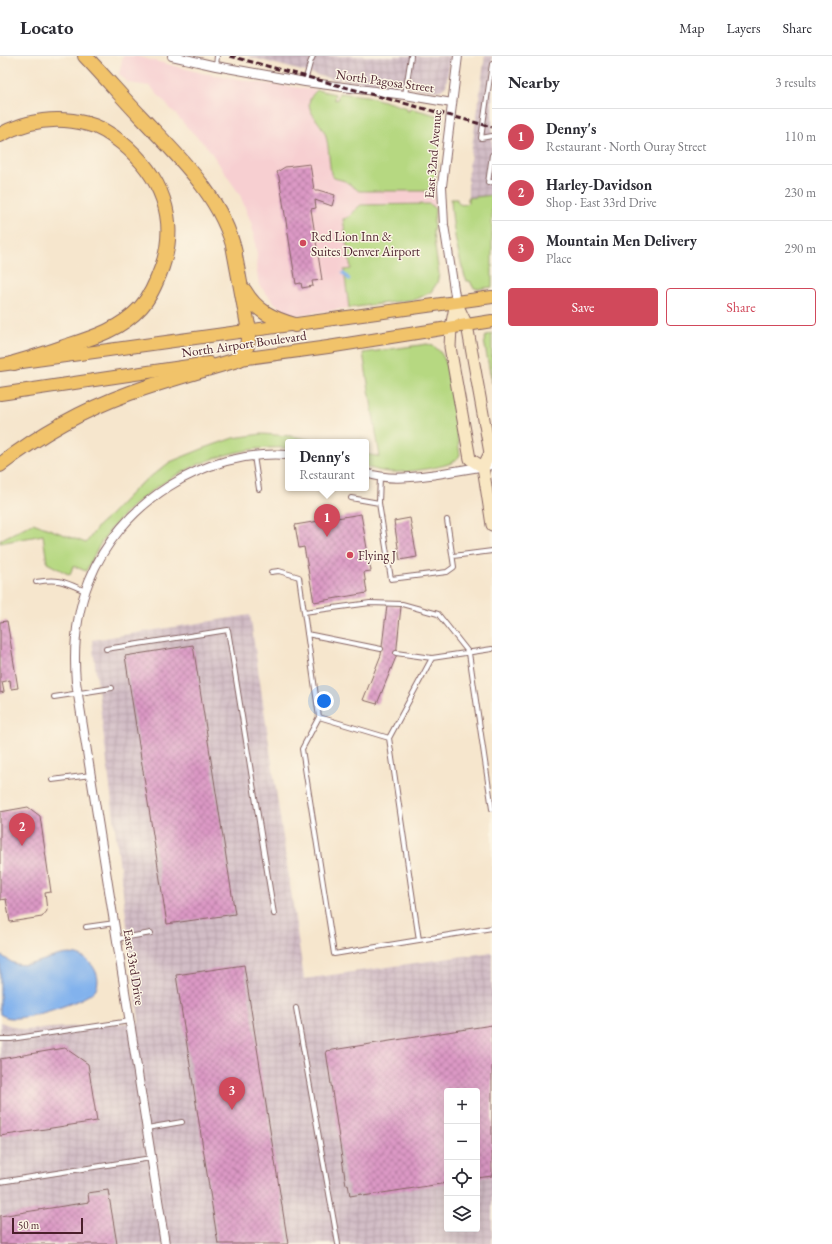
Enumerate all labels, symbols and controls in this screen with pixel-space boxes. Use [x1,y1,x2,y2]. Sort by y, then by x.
text: Locato [20,15,74,40]
text: Map [679,19,704,37]
text: Layers [726,19,761,37]
text: Share [783,19,812,37]
street label: North Pagosa Street [335,66,435,96]
text: Nearby [508,71,560,93]
text: 3 results [775,74,816,91]
street label: East 32nd Avenue [421,109,445,199]
text: Denny's [546,119,596,138]
text: 1 [518,128,524,145]
text: 110 m [785,128,816,145]
text: Restaurant · North Ouray Street [546,138,706,155]
text: Harley-Davidson [546,175,652,194]
text: 2 [518,184,524,201]
text: 230 m [785,184,816,201]
text: Shop · East 33rd Drive [546,194,657,211]
place label: Red Lion Inn & Suites Denver Airport [311,228,420,260]
text: Mountain Men Delivery [546,231,697,250]
marker: Red Lion Inn & Suites Denver Airport [298,238,308,248]
text: 3 [518,240,524,257]
text: 290 m [785,240,816,257]
text: Place [546,250,572,267]
button: Save [508,288,658,326]
button: Share [666,288,816,326]
street label: North Airport Boulevard [180,327,308,361]
popup [285,439,369,491]
text: Denny's [299,447,350,466]
text: Restaurant [299,466,355,483]
pin: 1 [314,504,340,537]
place label: Flying J [358,547,396,564]
marker: Flying J [345,550,355,560]
your location [314,691,334,711]
pin: 2 [9,813,35,846]
street label: East 33rd Drive [120,928,148,1006]
pin: 3 [219,1077,245,1110]
map controls [444,1088,480,1232]
button: + [444,1088,480,1124]
button: − [444,1124,480,1160]
button: locate [444,1160,480,1196]
button: layers [444,1196,480,1232]
scale bar [12,1216,83,1235]
text: 50 m [18,1218,39,1232]

